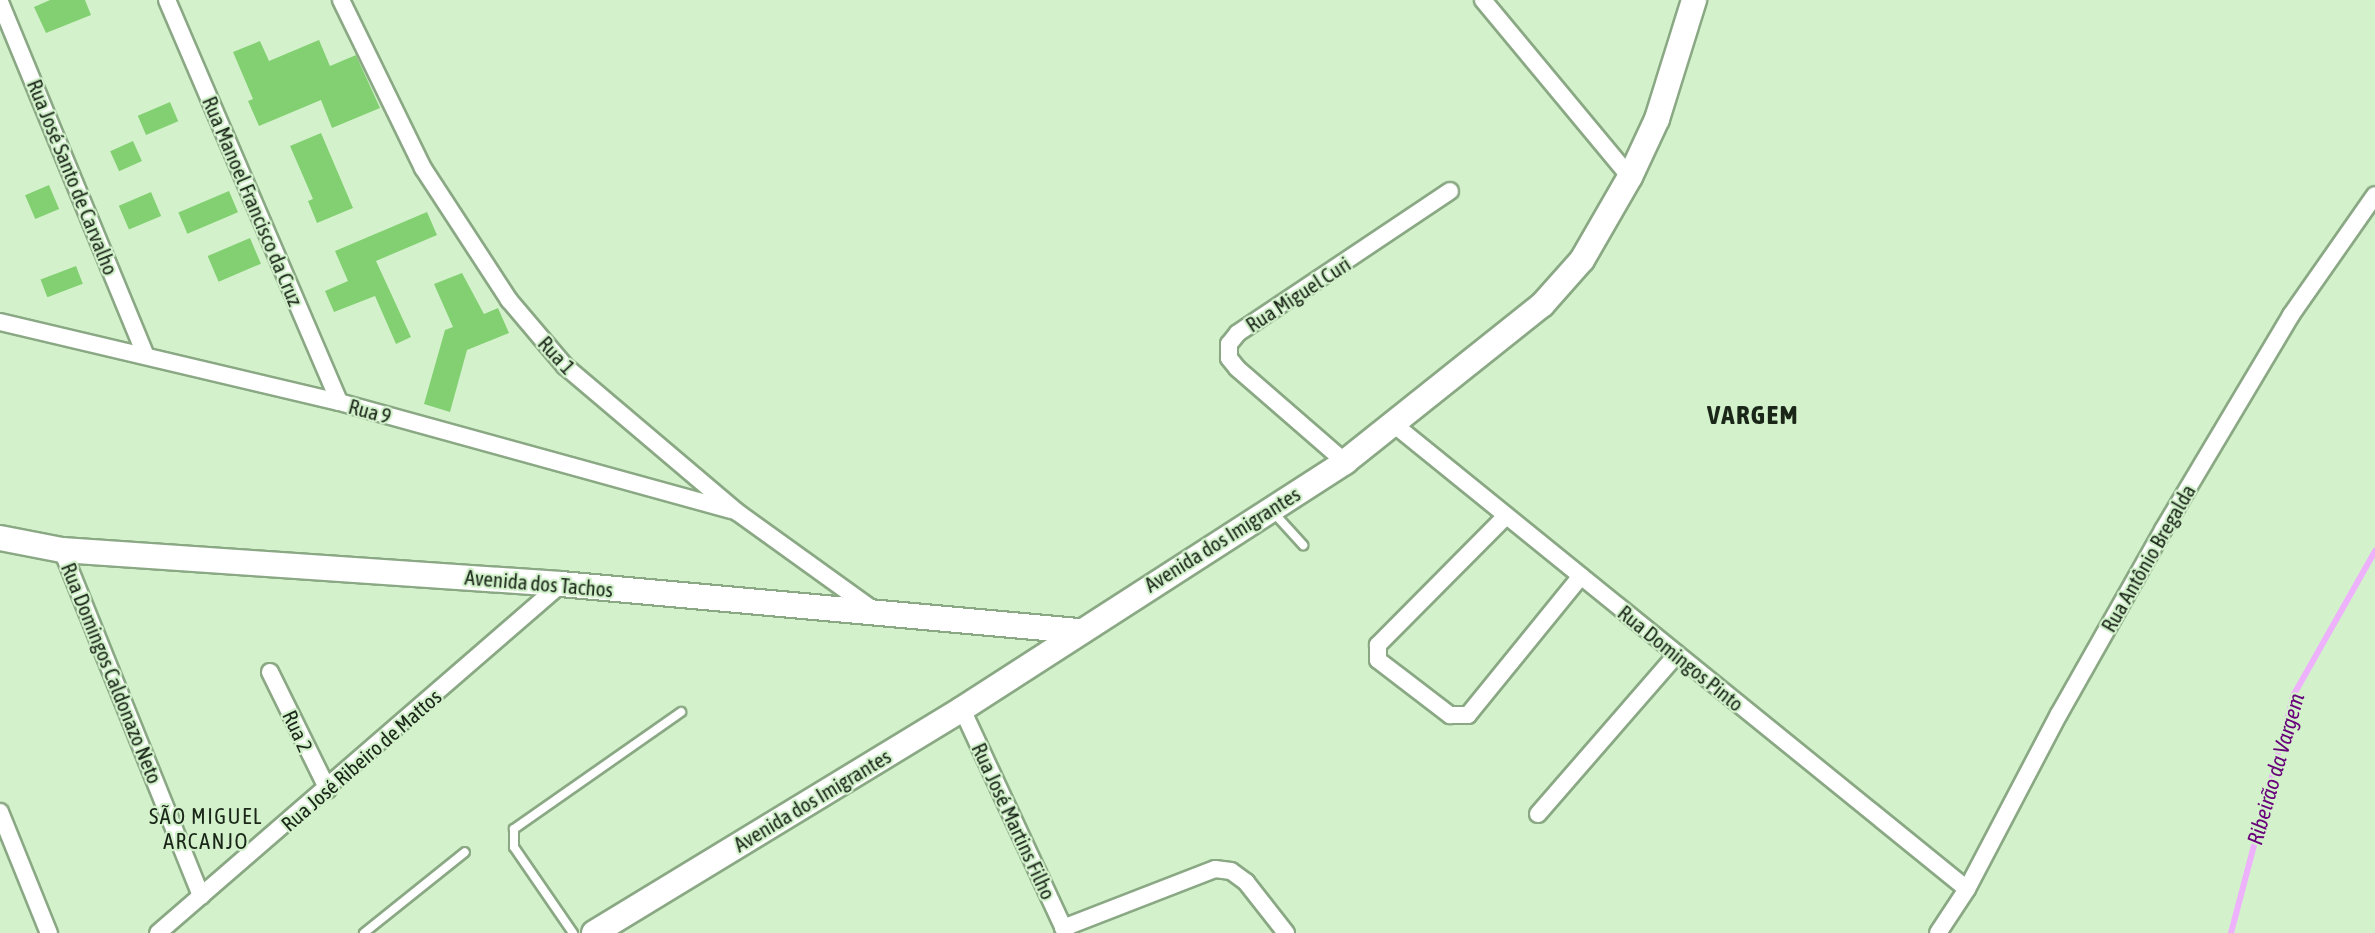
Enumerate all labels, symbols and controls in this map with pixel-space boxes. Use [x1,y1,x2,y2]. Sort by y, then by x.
street label: Rua José Santo de Carvalho [22,76,124,278]
street label: Rua Manoel Francisco da Cruz [197,92,309,310]
street label: Rua Miguel Curi [1241,251,1355,337]
street label: Rua 1 [533,331,581,379]
street label: Rua 9 [346,393,394,429]
district label: VARGEM [1707,399,1799,431]
street label: Rua Antônio Bregalda [2095,480,2201,636]
street label: Avenida dos Imigrantes [1139,481,1305,597]
street label: Rua Domingos Caldonazo Neto [56,559,168,787]
street label: Avenida dos Tachos [464,564,614,602]
street label: Rua Domingos Pinto [1613,600,1749,716]
street label: Rua José Ribeiro de Mattos [276,684,446,836]
water label: Ribeirão da Vargem [2242,690,2310,848]
street label: Rua 2 [277,706,319,756]
street label: Rua José Martins Filho [967,739,1061,903]
street label: Avenida dos Imigrantes [729,743,895,857]
district label: SÃO MIGUEL ARCANJO [149,803,263,854]

